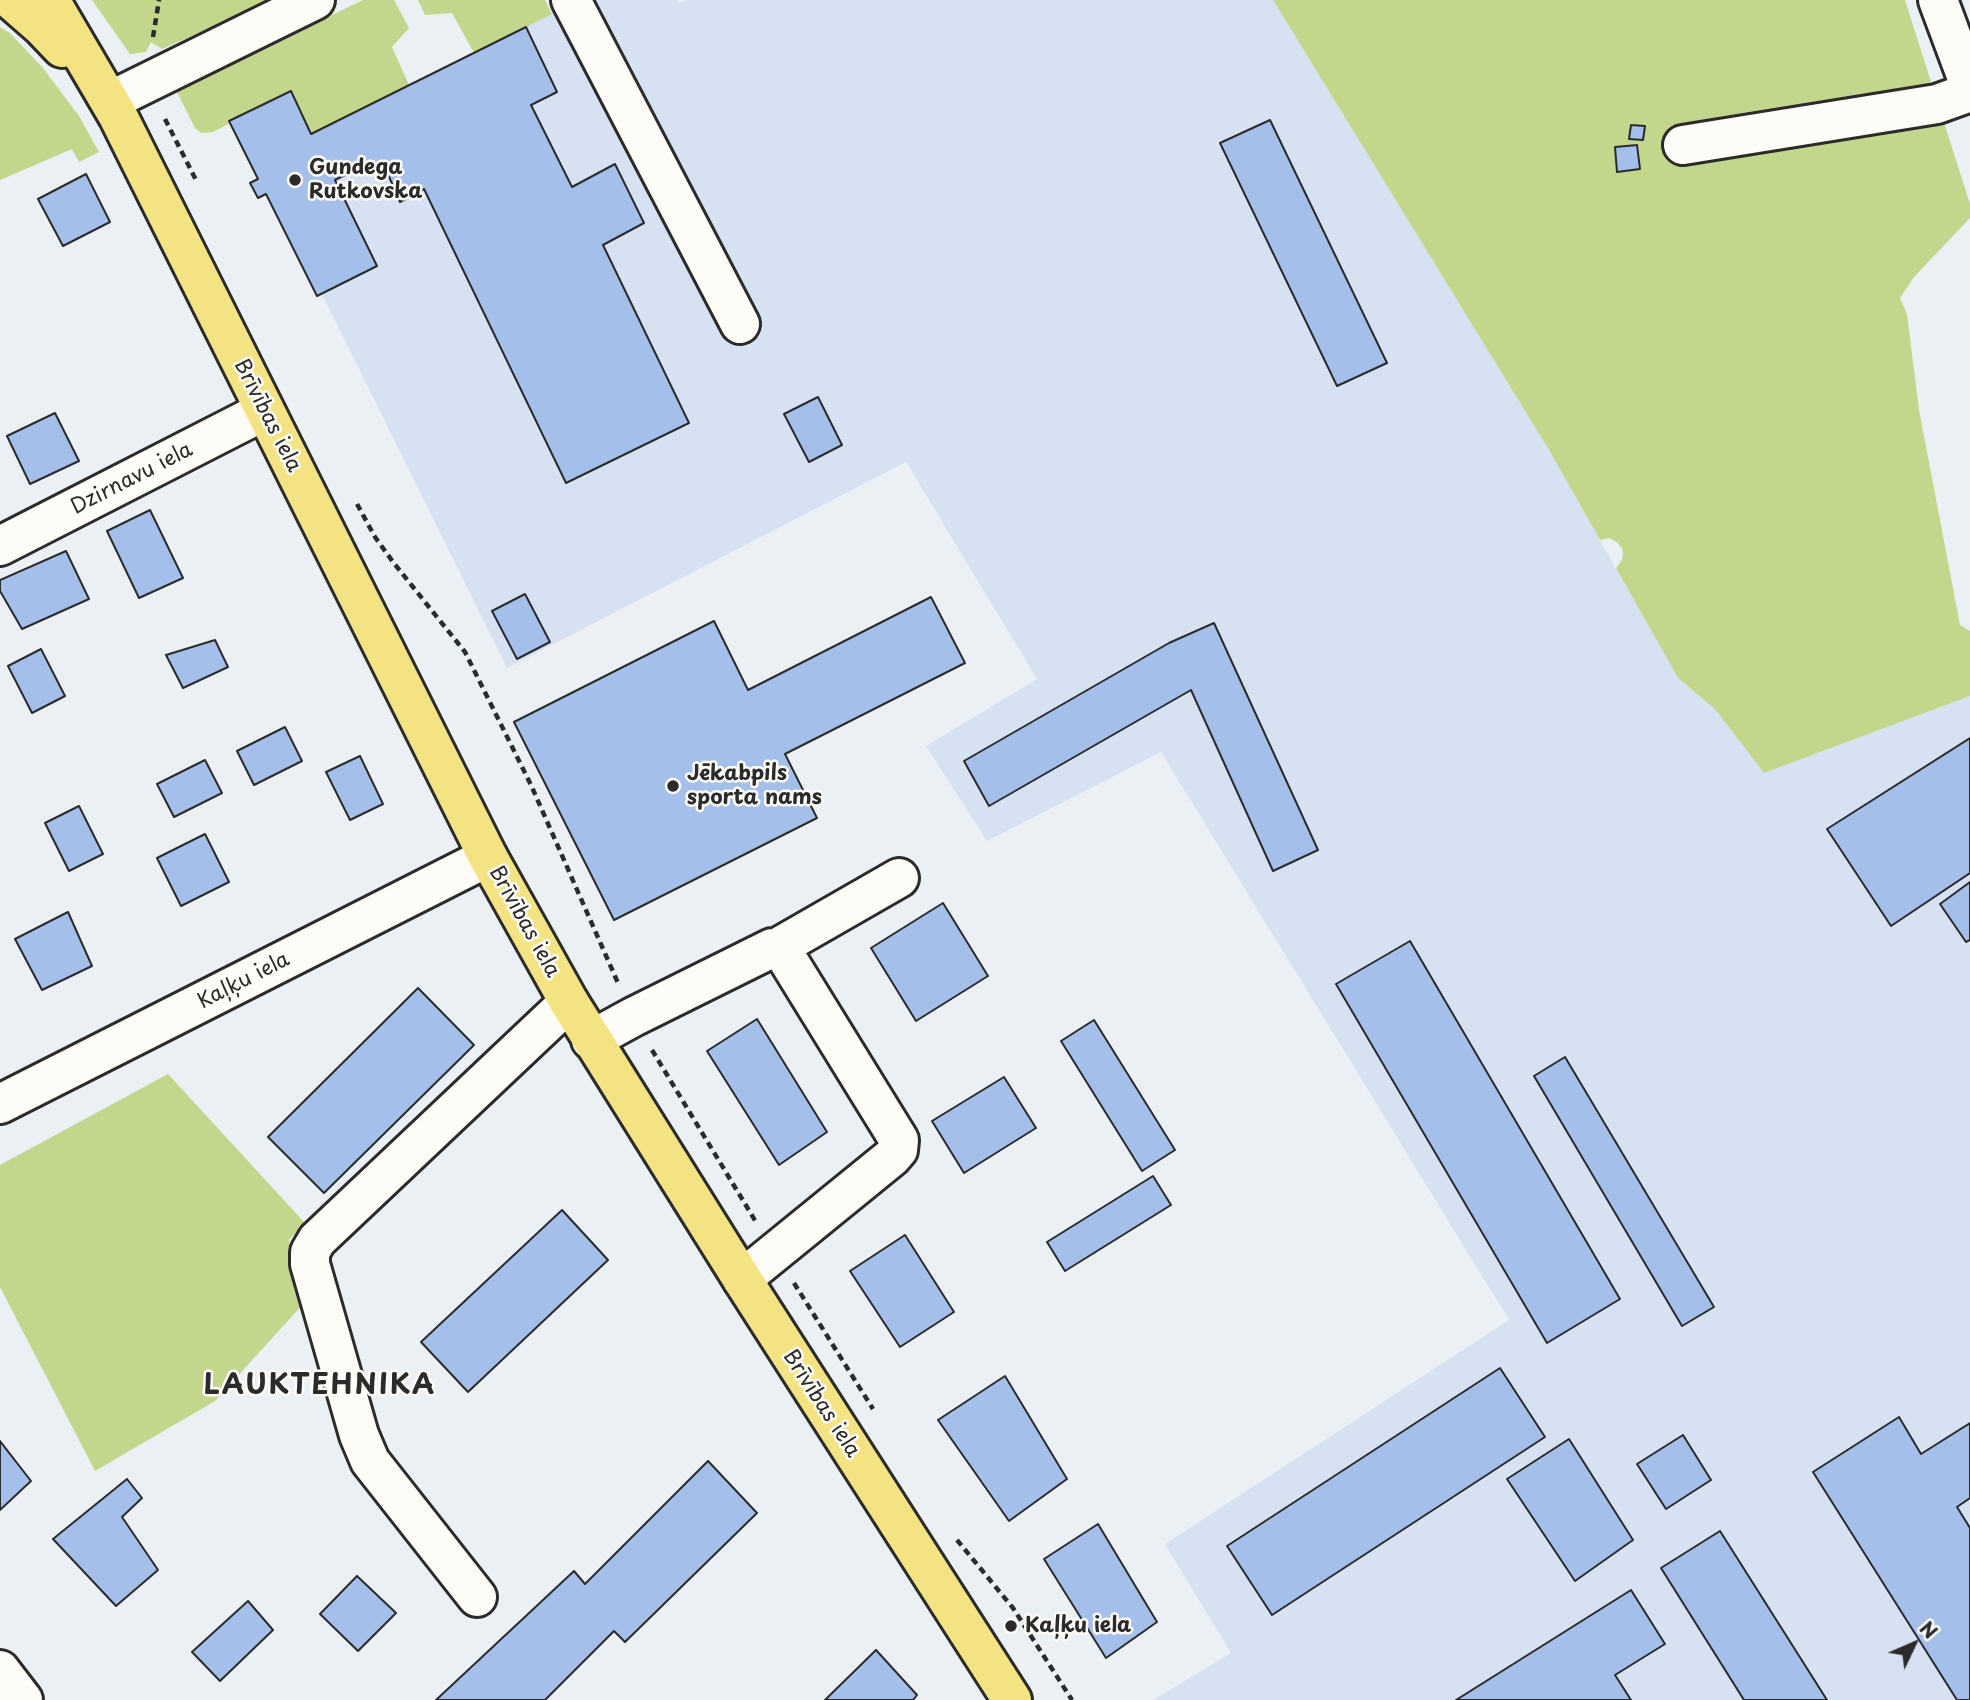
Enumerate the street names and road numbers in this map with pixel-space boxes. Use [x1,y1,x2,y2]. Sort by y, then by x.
street label: Brīvības iela [228,355,306,477]
street label: Dzirnavu iela [67,438,197,520]
street label: Brīvības iela [483,862,565,982]
street label: Kaļķu iela [194,947,294,1015]
street label: Brīvības iela [777,1346,865,1462]

